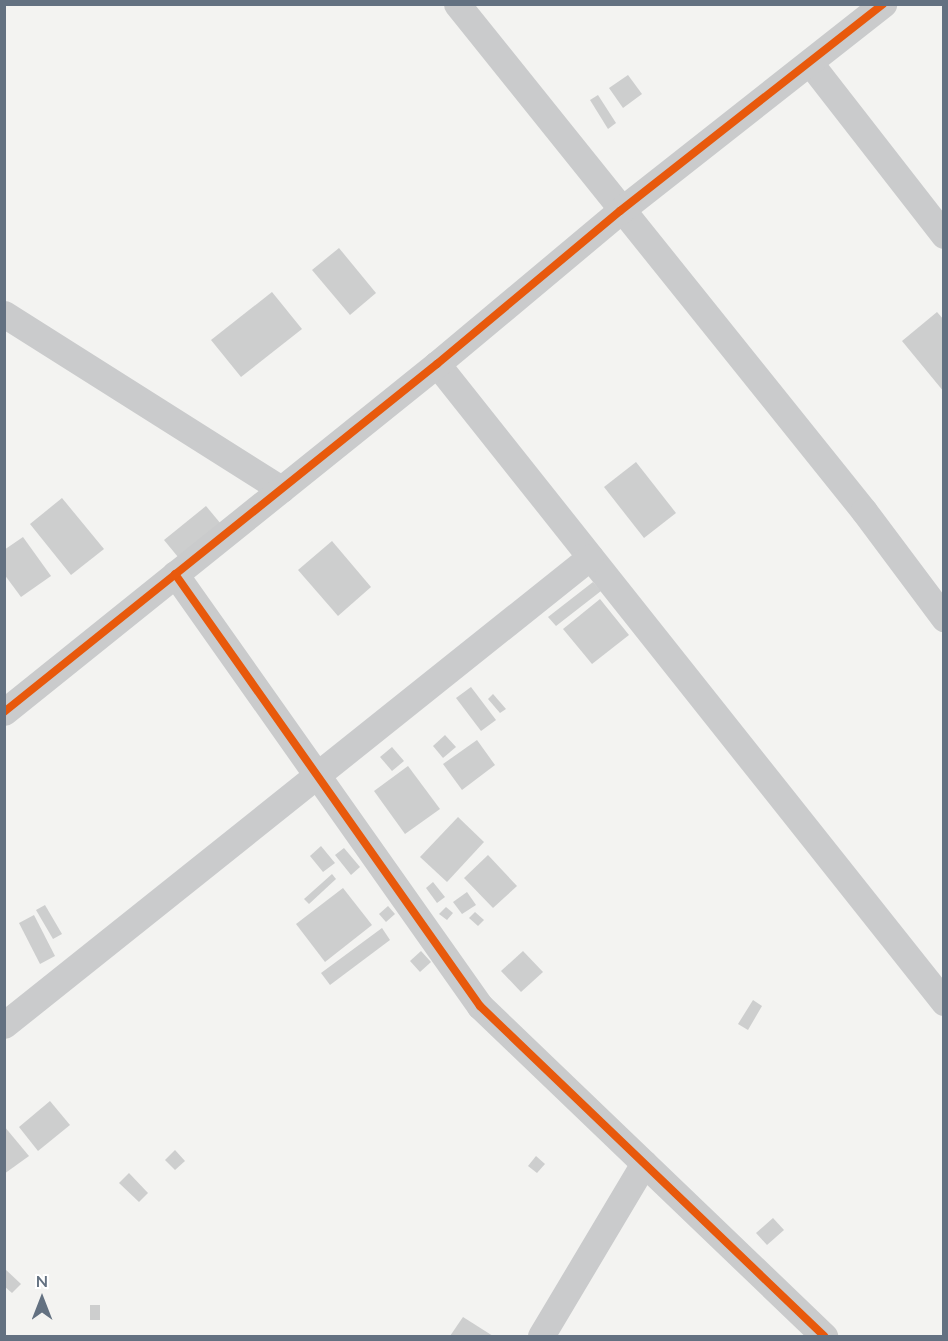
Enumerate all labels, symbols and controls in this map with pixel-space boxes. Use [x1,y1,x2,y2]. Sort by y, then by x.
north arrow [12,1269,72,1329]
text: N [36,1271,48,1290]

